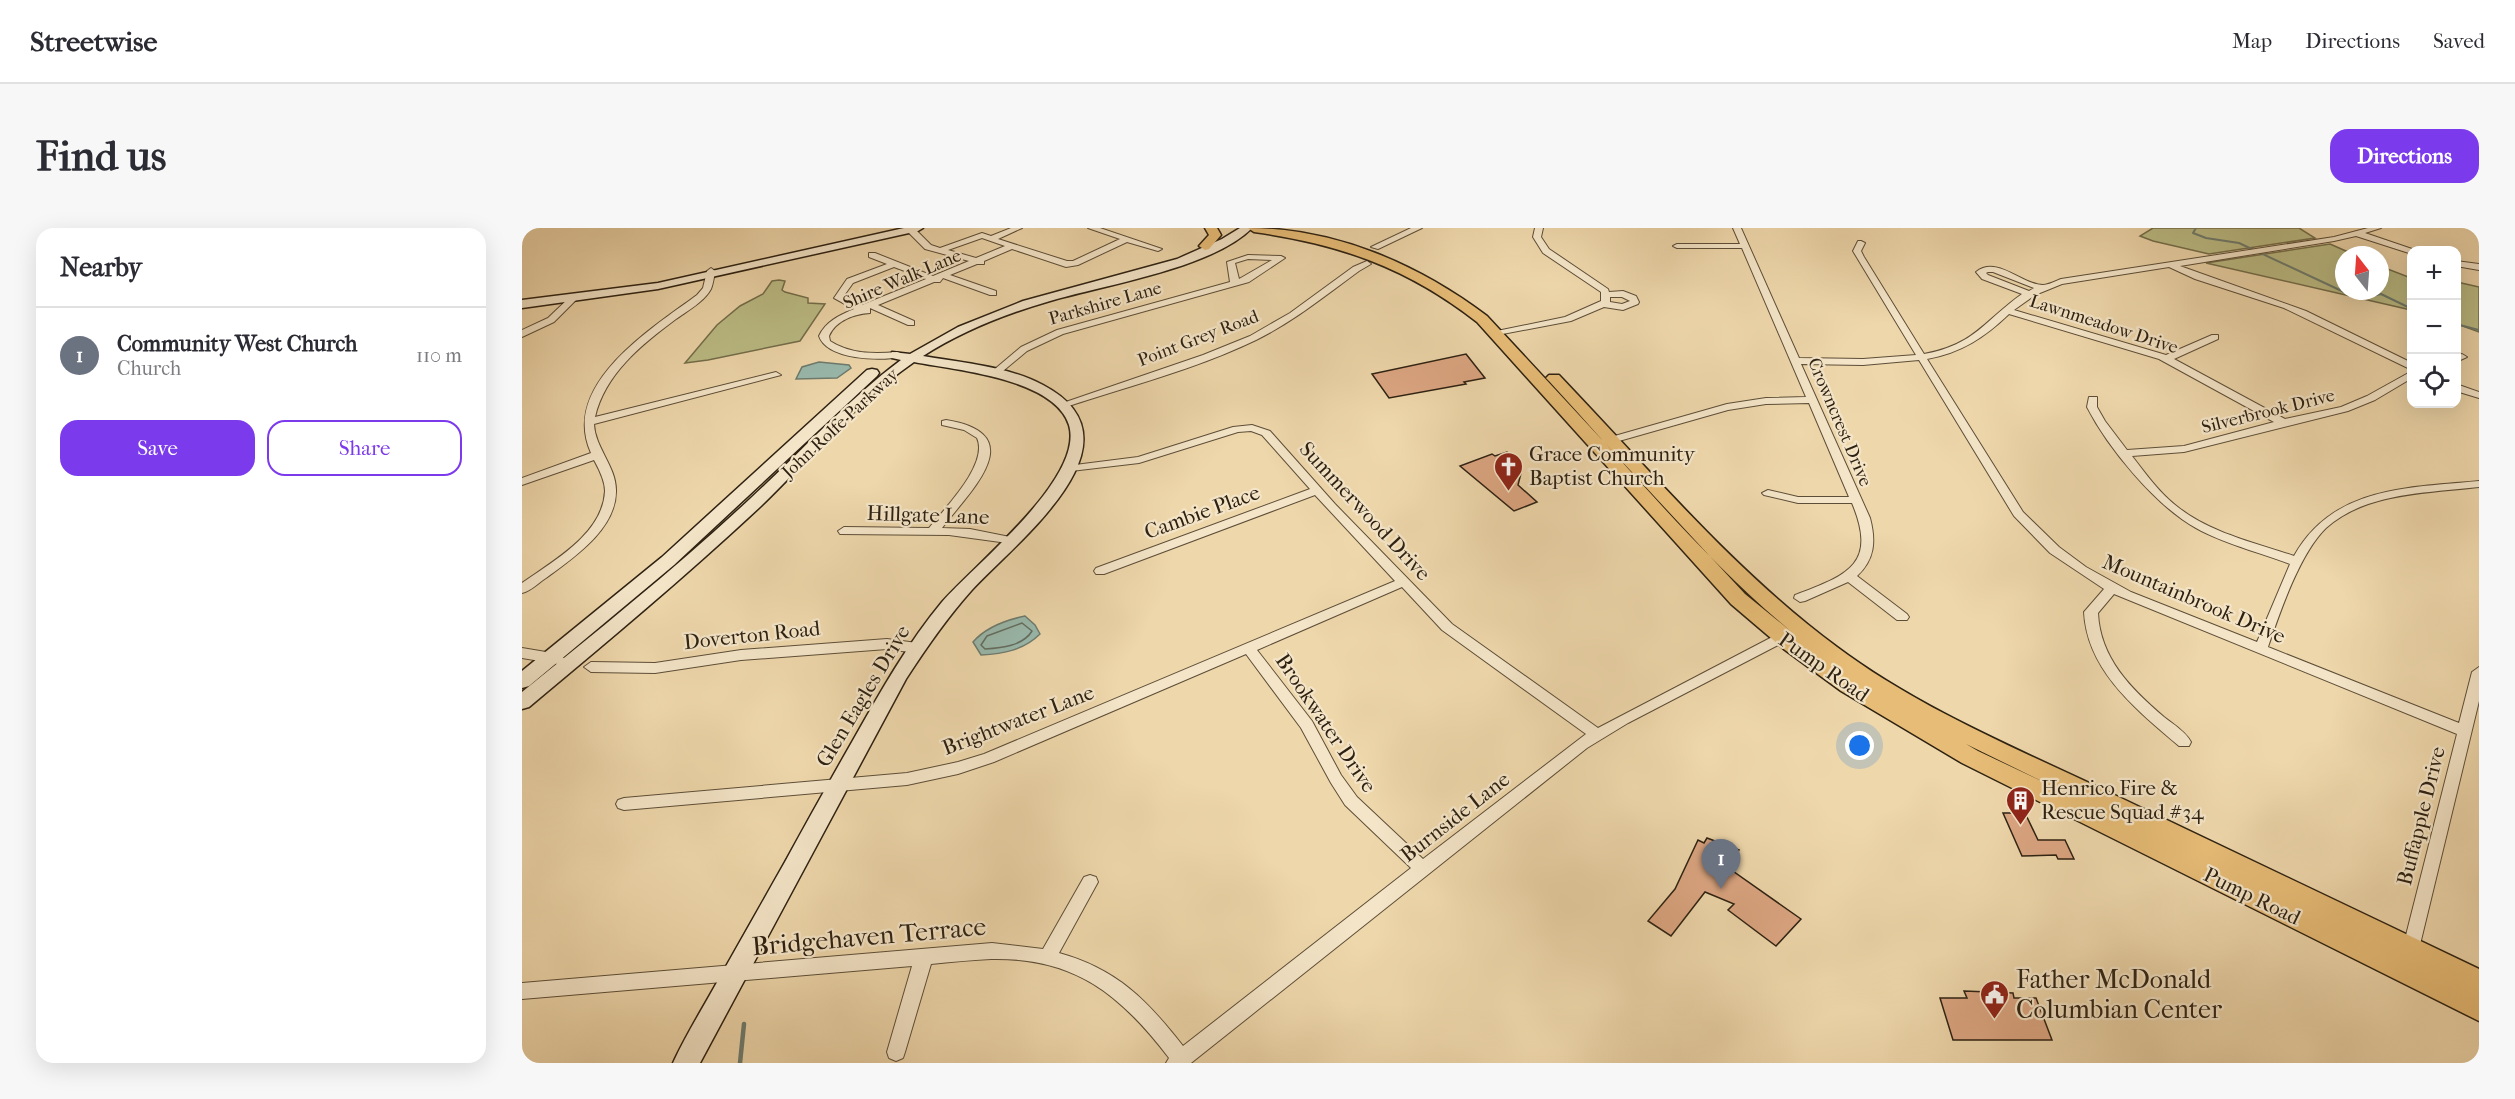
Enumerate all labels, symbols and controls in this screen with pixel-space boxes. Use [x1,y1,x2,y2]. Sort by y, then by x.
text: Streetwise [30,25,157,58]
text: Map [2232,29,2272,53]
text: Directions [2305,29,2400,53]
text: Saved [2433,29,2485,53]
button: Directions [2330,129,2479,183]
text: Find us [36,132,166,181]
street label: Shire Walk Lane [840,245,965,314]
north arrow [2335,246,2389,300]
map controls [2407,246,2461,408]
button: + [2407,246,2461,300]
text: Nearby [60,252,142,283]
street label: Parkshire Lane [1046,277,1164,330]
street label: Lawnmeadow Drive [2027,291,2181,358]
button: − [2407,300,2461,354]
street label: Point Grey Road [1135,306,1262,371]
text: Community West Church [117,331,357,357]
text: 1 [76,344,83,367]
text: 110 m [416,344,462,367]
button: locate [2407,354,2461,408]
street label: Crowncrest Drive [1803,355,1876,490]
text: Church [117,357,181,380]
street label: John Rolfe Parkway [776,363,904,484]
street label: Silverbrook Drive [2199,385,2337,438]
button: Save [60,420,255,476]
button: Share [267,420,462,476]
street label: Summerwood Drive [1295,437,1435,585]
place label: Grace Community Baptist Church [1529,442,1696,490]
church icon: Grace Community Baptist Church [1492,450,1524,492]
street label: Cambie Place [1141,480,1263,544]
street label: Hillgate Lane [866,501,990,529]
street label: Mountainbrook Drive [2099,550,2289,648]
street label: Doverton Road [682,616,822,654]
street label: Glen Eagles Drive [811,621,915,771]
street label: Pump Road [1774,627,1874,707]
street label: Brookwater Drive [1271,649,1381,797]
street label: Brightwater Lane [939,680,1097,760]
your location [1845,731,1874,760]
street label: Buffapple Drive [2392,744,2450,888]
street label: Burnside Lane [1396,767,1514,867]
place label: Henrico Fire & Rescue Squad #34 [2041,776,2204,824]
building icon: Henrico Fire & Rescue Squad #34 [2004,784,2036,826]
pin: 1 [1702,840,1740,889]
street label: Pump Road [2200,862,2305,930]
street label: Bridgehaven Terrace [751,911,988,962]
place label: Father McDonald Columbian Center [2016,964,2222,1025]
public building icon: Father McDonald Columbian Center [1979,978,2011,1020]

